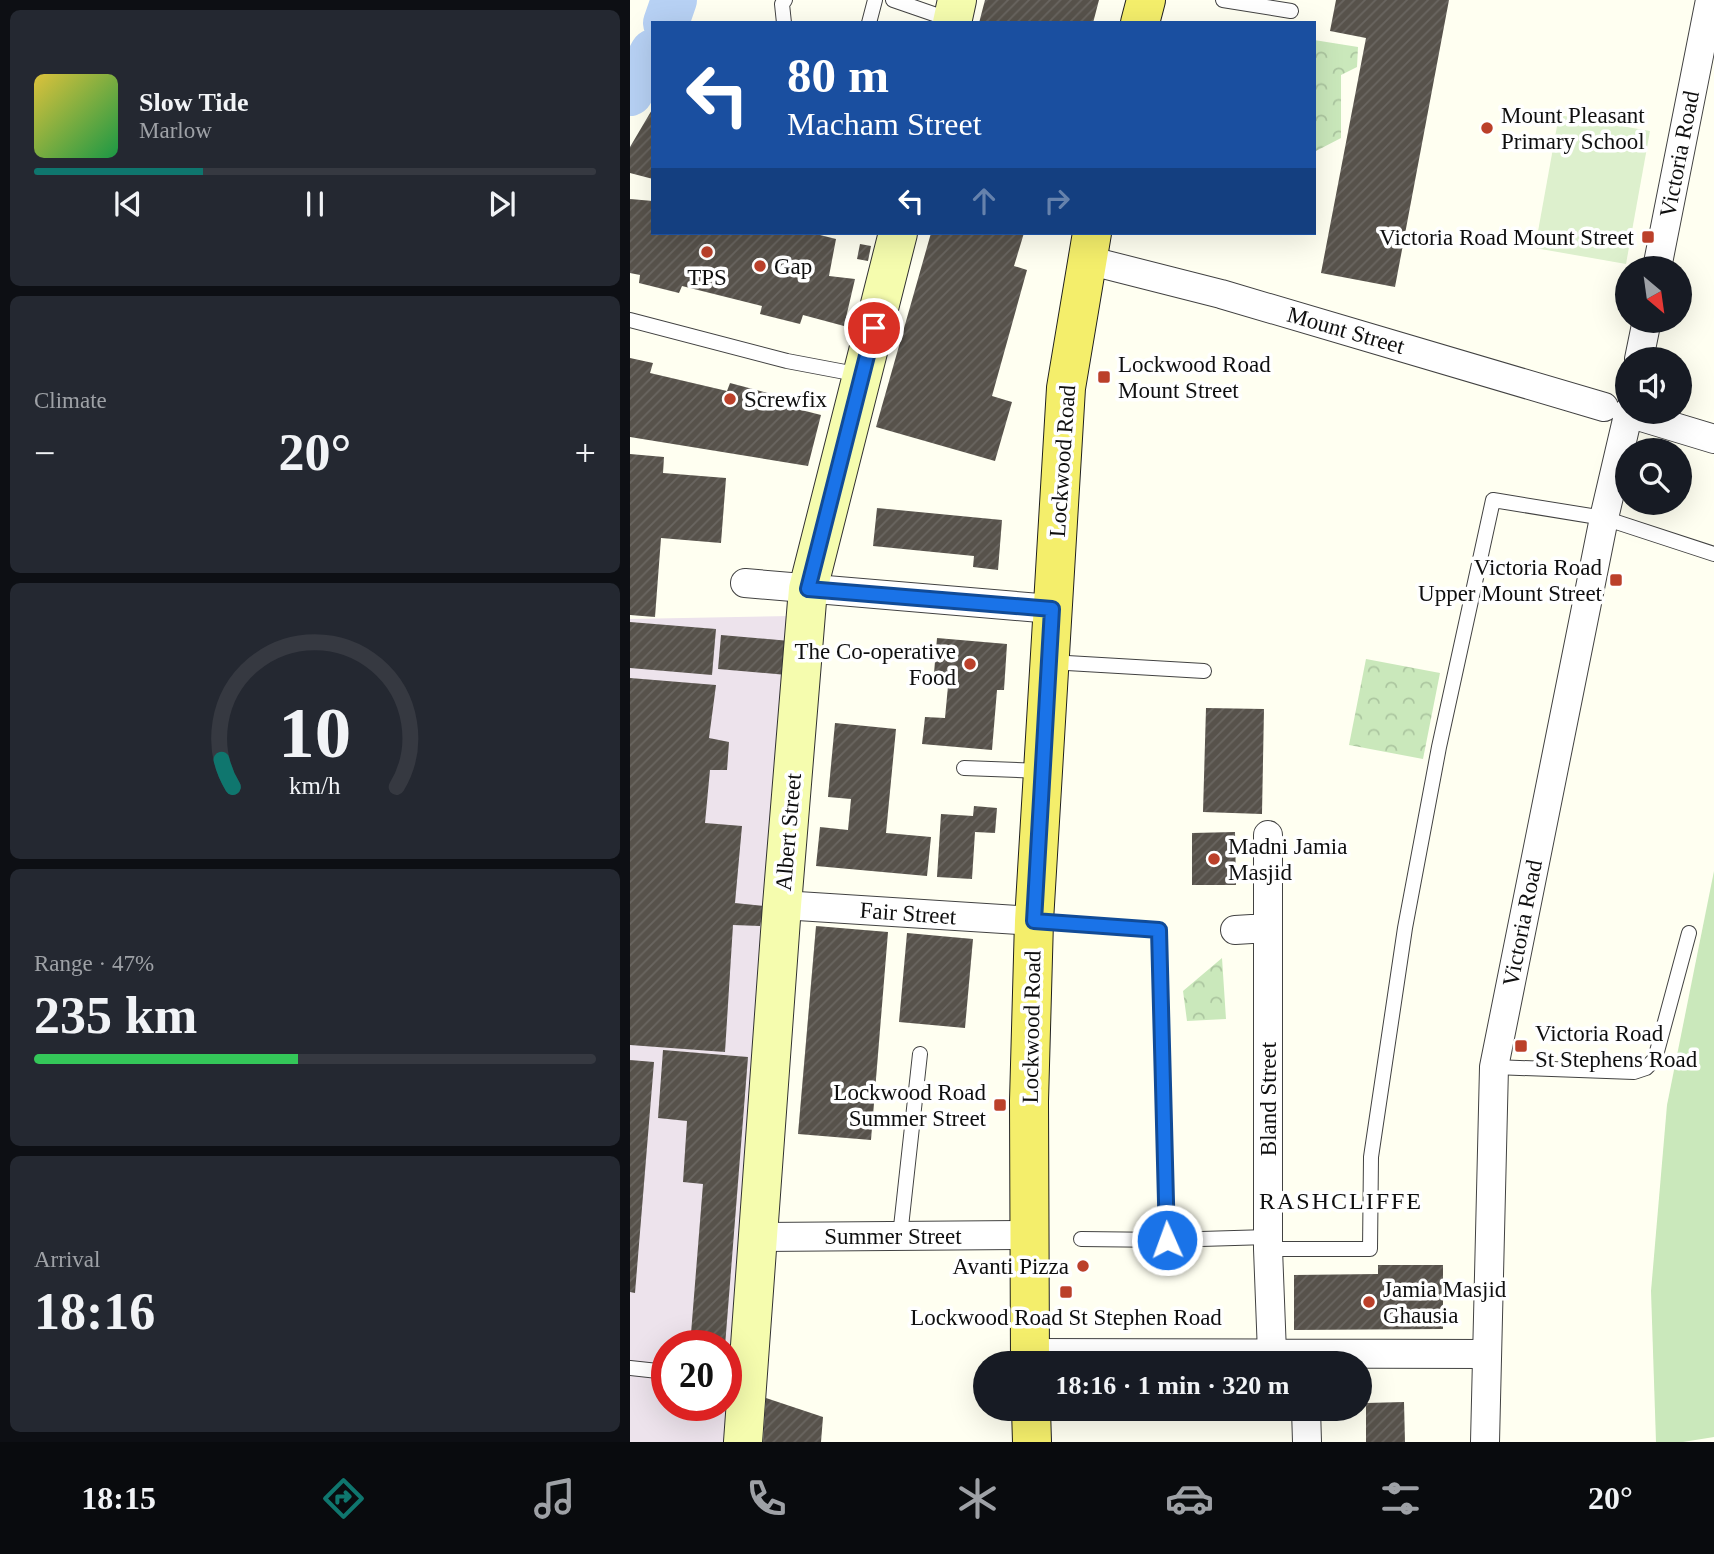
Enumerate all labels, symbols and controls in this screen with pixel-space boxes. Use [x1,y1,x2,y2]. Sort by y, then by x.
text: 80 m [787,48,889,103]
icon: left [672,49,763,140]
text: Slow Tide [139,88,249,117]
street label: Victoria Road [1655,88,1704,219]
place label: Mount Pleasant Primary School [1501,103,1645,154]
text: Macham Street [787,106,982,142]
text: Marlow [139,118,212,143]
marker: Mount Pleasant Primary School [1479,120,1495,136]
icon: left [892,182,930,220]
icon: ahead [965,182,1003,220]
icon: right [1038,182,1076,220]
icon: previous [109,185,147,223]
icon: pause [296,185,334,223]
icon: next [483,185,521,223]
place label: Victoria Road Mount Street [1379,225,1635,250]
marker: Victoria Road Mount Street [1640,229,1656,245]
marker: TPS [699,244,715,260]
place label: Gap [774,254,812,279]
north arrow [1615,256,1692,332]
map controls [1615,256,1692,515]
marker: Gap [752,258,768,274]
place label: TPS [687,265,727,290]
pin [844,298,904,358]
street label: Mount Street [1284,302,1408,359]
icon: arrive [855,309,893,347]
button: sound [1615,347,1692,424]
place label: Lockwood Road Mount Street [1118,352,1271,403]
marker: Lockwood Road Mount Street [1096,369,1112,385]
street label: Lockwood Road [1045,384,1080,538]
place label: Screwfix [744,387,828,412]
text: Climate [34,388,107,413]
marker: Screwfix [722,391,738,407]
text: 20° [279,424,351,481]
text: − [34,432,55,474]
text: + [575,432,596,474]
button: search [1615,438,1692,515]
place label: Victoria Road Upper Mount Street [1418,555,1603,606]
marker: Victoria Road Upper Mount Street [1608,572,1624,588]
place label: The Co-operative Food [794,639,956,690]
marker: The Co-operative Food [962,656,978,672]
text: 10 [279,692,351,773]
street label: Albert Street [771,771,806,892]
text: km/h [289,772,341,799]
place label: Madni Jamia Masjid [1228,834,1347,885]
marker: Madni Jamia Masjid [1206,851,1222,867]
street label: Victoria Road [1498,857,1547,988]
street label: Fair Street [859,898,958,929]
street label: Lockwood Road [1018,950,1045,1104]
text: Range · 47% [34,951,154,976]
text: 235 km [34,987,197,1044]
place label: Victoria Road St Stephens Road [1535,1021,1698,1072]
marker: Victoria Road St Stephens Road [1513,1038,1529,1054]
street label: Bland Street [1256,1041,1281,1156]
place label: Lockwood Road Summer Street [833,1080,987,1131]
marker: Lockwood Road Summer Street [992,1097,1008,1113]
district label: RASHCLIFFE [1259,1188,1423,1214]
position arrow [1130,1203,1204,1277]
street label: Summer Street [824,1224,962,1249]
text: Arrival [34,1247,100,1272]
place label: Avanti Pizza [953,1254,1069,1279]
marker: Avanti Pizza [1075,1258,1091,1274]
place label: Jamia Masjid Ghausia [1383,1277,1507,1328]
text: 18:16 [34,1283,155,1340]
marker: Lockwood Road St Stephen Road [1058,1284,1074,1300]
marker: Jamia Masjid Ghausia [1361,1294,1377,1310]
place label: Lockwood Road St Stephen Road [910,1305,1222,1330]
speed limit sign: 20 [651,1330,742,1421]
text: 18:16 · 1 min · 320 m [1056,1371,1290,1400]
icon: directions [319,1474,368,1523]
icon: music [530,1474,579,1523]
icon: phone [742,1474,791,1523]
icon: climate [953,1474,1002,1523]
icon: car [1165,1474,1214,1523]
icon: filters [1376,1474,1425,1523]
text: 18:15 [81,1480,156,1516]
text: 20° [1588,1480,1633,1516]

